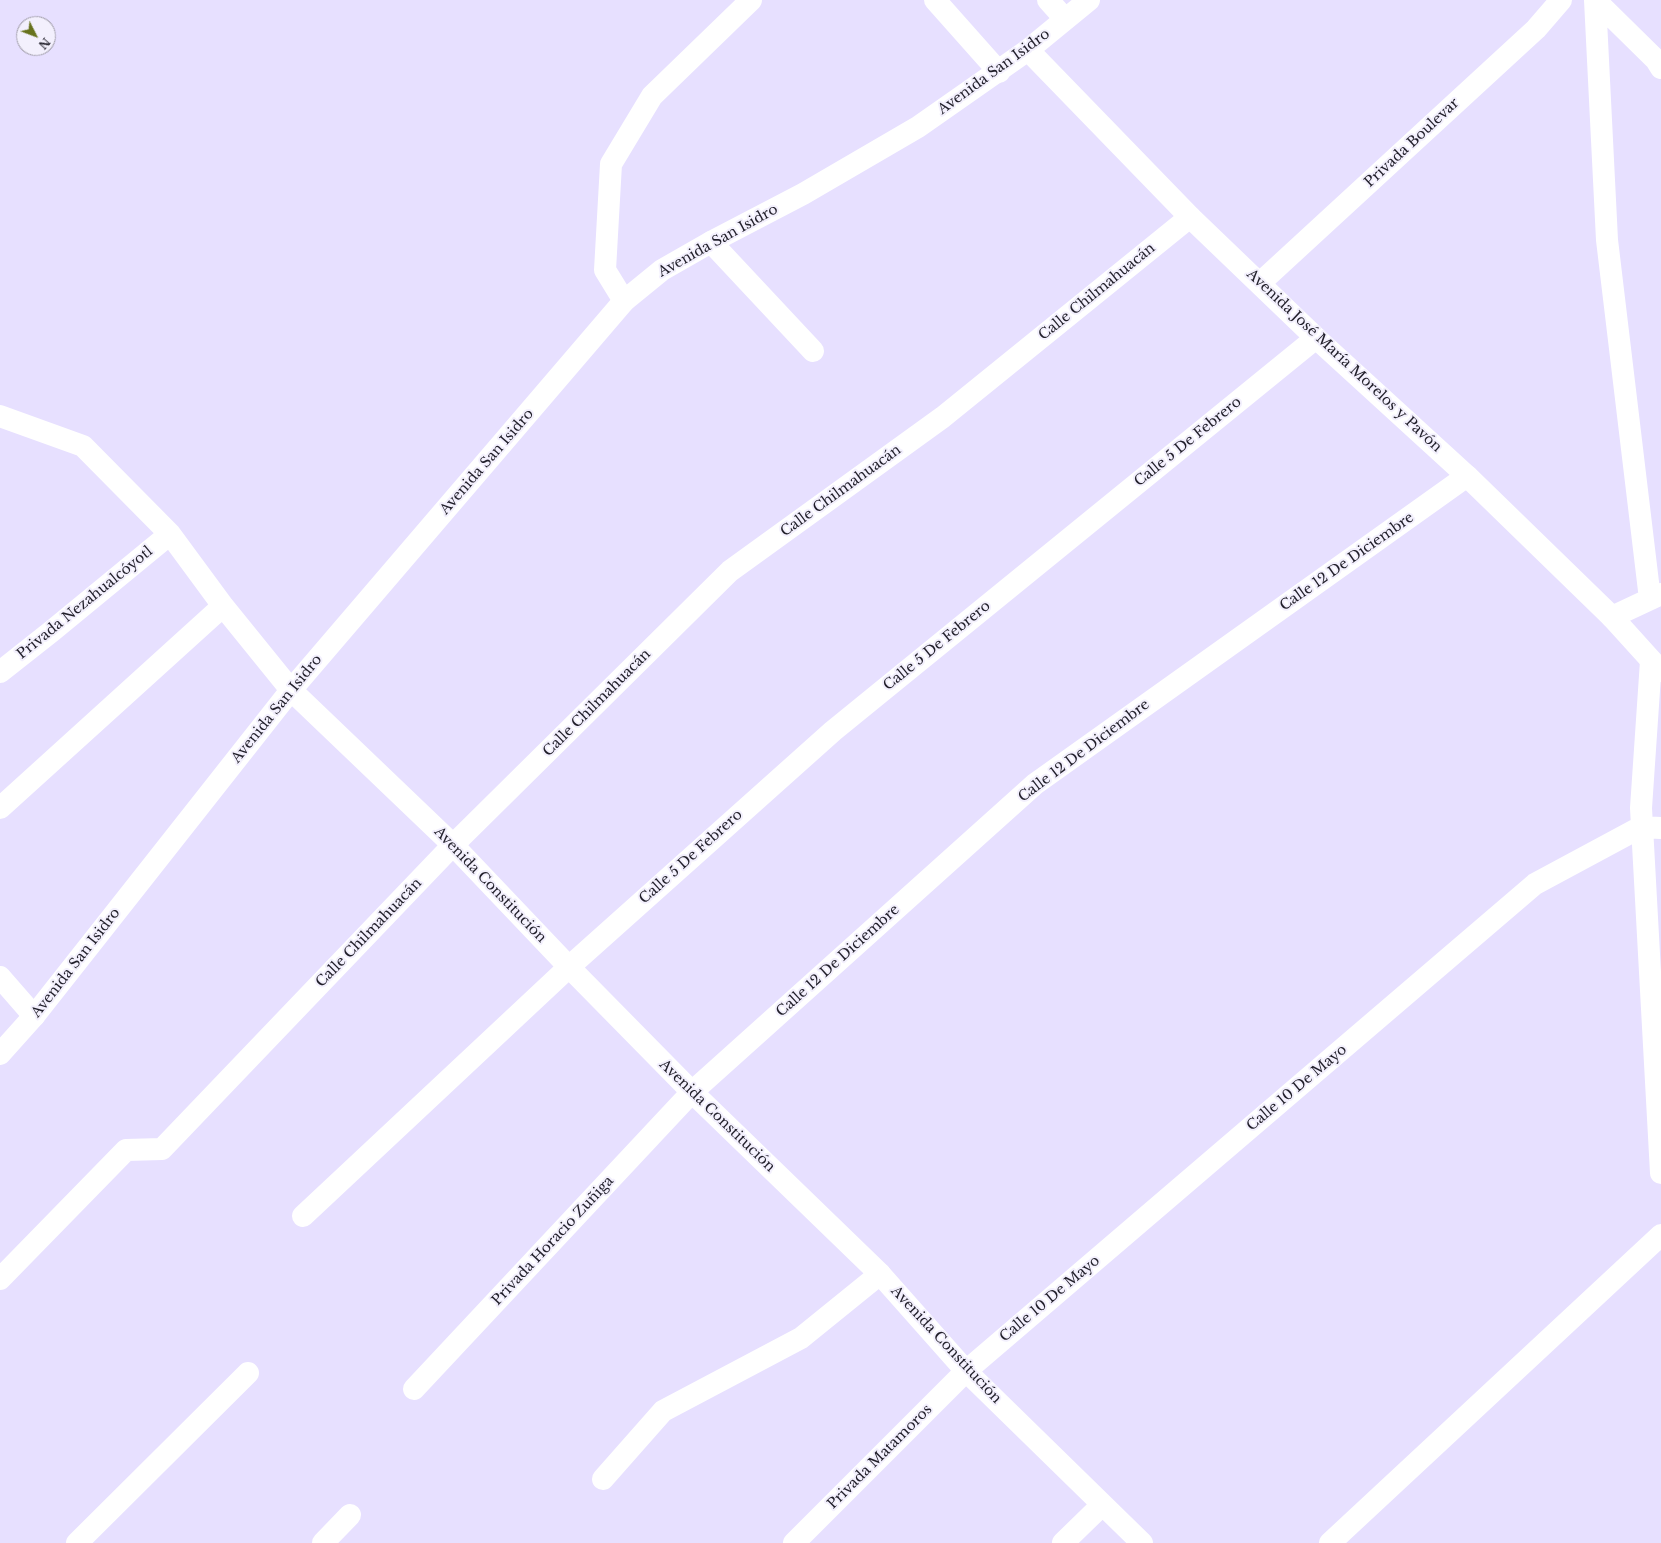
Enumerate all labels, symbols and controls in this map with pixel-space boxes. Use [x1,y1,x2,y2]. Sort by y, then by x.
north arrow [16,16,56,56]
street label: Avenida San Isidro [935,26,1053,118]
text: N [36,35,53,52]
street label: Privada Boulevar [1361,95,1463,191]
street label: Avenida San Isidro [655,201,781,281]
street label: Calle Chilmahuacán [1035,240,1159,344]
street label: Avenida José María Morelos y Pavón [1243,266,1445,456]
street label: Calle 5 De Febrero [1131,394,1245,490]
street label: Avenida San Isidro [437,406,537,518]
street label: Calle Chilmahuacán [778,442,904,540]
street label: Calle 12 De Diciembre [1277,509,1417,615]
street label: Privada Nezahualcóyotl [14,543,156,663]
street label: Calle 5 De Febrero [880,598,994,694]
street label: Calle Chilmahuacán [540,646,654,760]
street label: Avenida San Isidro [228,652,326,766]
street label: Calle 12 De Diciembre [1015,696,1153,806]
street label: Calle 5 De Febrero [636,806,746,908]
street label: Avenida Constitución [430,824,550,946]
street label: Calle Chilmahuacán [313,875,425,991]
street label: Calle 12 De Diciembre [773,901,903,1021]
street label: Avenida San Isidro [28,905,124,1021]
street label: Calle 10 De Mayo [1244,1041,1350,1135]
street label: Avenida Constitución [656,1056,778,1176]
street label: Privada Horacio Zuñiga [489,1173,617,1309]
street label: Calle 10 De Mayo [997,1252,1103,1346]
street label: Avenida Constitución [887,1283,1005,1407]
street label: Privada Matamoros [824,1401,936,1513]

